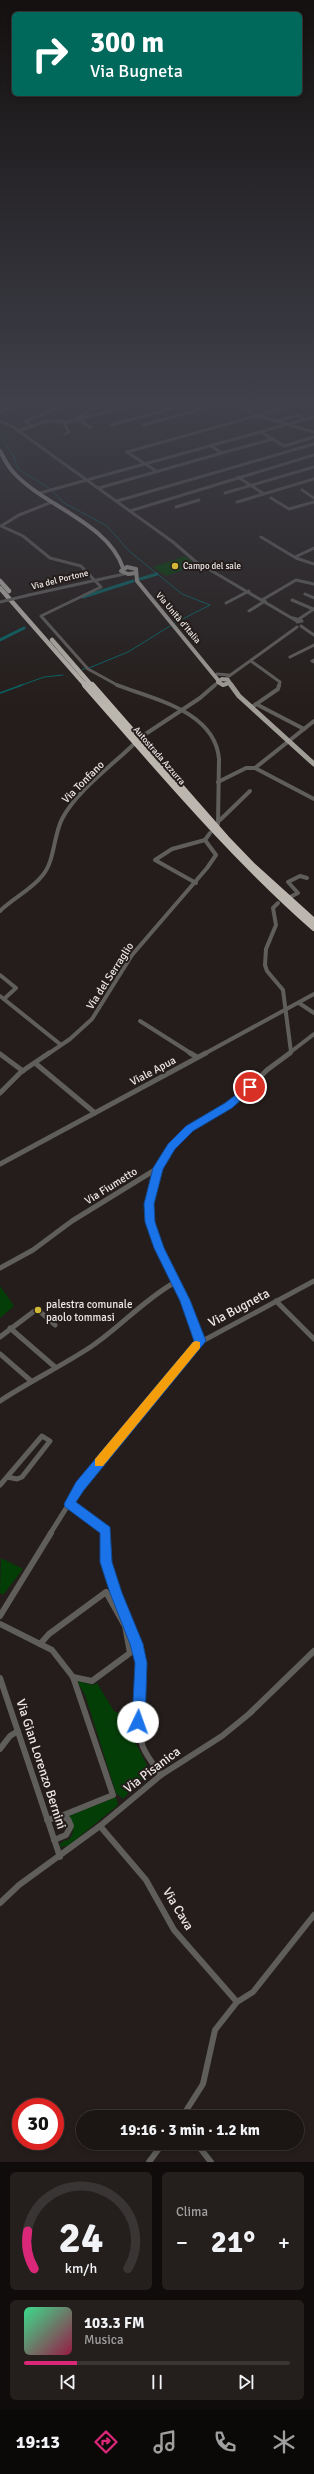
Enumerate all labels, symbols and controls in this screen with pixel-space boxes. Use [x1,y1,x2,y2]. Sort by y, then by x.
text: 300 m [90,26,164,60]
icon: right [24,28,76,80]
text: Via Bugneta [90,60,183,82]
marker: Campo del sale [170,561,180,571]
place label: Campo del sale [183,561,241,572]
street label: Via del Portone [30,567,90,592]
street label: Via Unità d'Italia [153,590,203,646]
street label: Autostrada Azzurra [131,725,188,788]
street label: Via Tonfano [59,758,107,806]
street label: Via del Serraglio [84,940,137,1012]
street label: Viale Apua [128,1053,179,1088]
pin [233,1070,267,1104]
icon: arrive [239,1076,261,1098]
street label: Via Fiumetto [82,1165,140,1207]
street label: Via Bugneta [206,1285,272,1331]
place label: palestra comunale paolo tommasi [46,1298,133,1324]
marker: palestra comunale paolo tommasi [33,1305,43,1315]
street label: Via Gian Lorenzo Bernini [12,1697,70,1831]
position arrow [117,1701,159,1743]
street label: Via Pisanica [120,1743,184,1797]
street label: Via Cava [159,1885,197,1933]
speed limit sign: 30 [12,2098,64,2150]
text: 19:16 · 3 min · 1.2 km [120,2121,260,2139]
text: Clima [176,2204,208,2220]
text: 24 [59,2213,103,2264]
text: 21° [211,2224,255,2261]
text: − [176,2229,188,2256]
text: + [278,2229,290,2256]
text: km/h [65,2260,97,2277]
text: 103.3 FM [84,2314,145,2332]
text: Musica [84,2332,124,2348]
icon: previous [57,2371,79,2393]
icon: pause [146,2371,168,2393]
icon: next [235,2371,257,2393]
icon: directions [92,2428,120,2456]
icon: music [151,2428,179,2456]
icon: phone [211,2428,239,2456]
icon: climate [270,2428,298,2456]
text: 19:13 [16,2431,60,2453]

